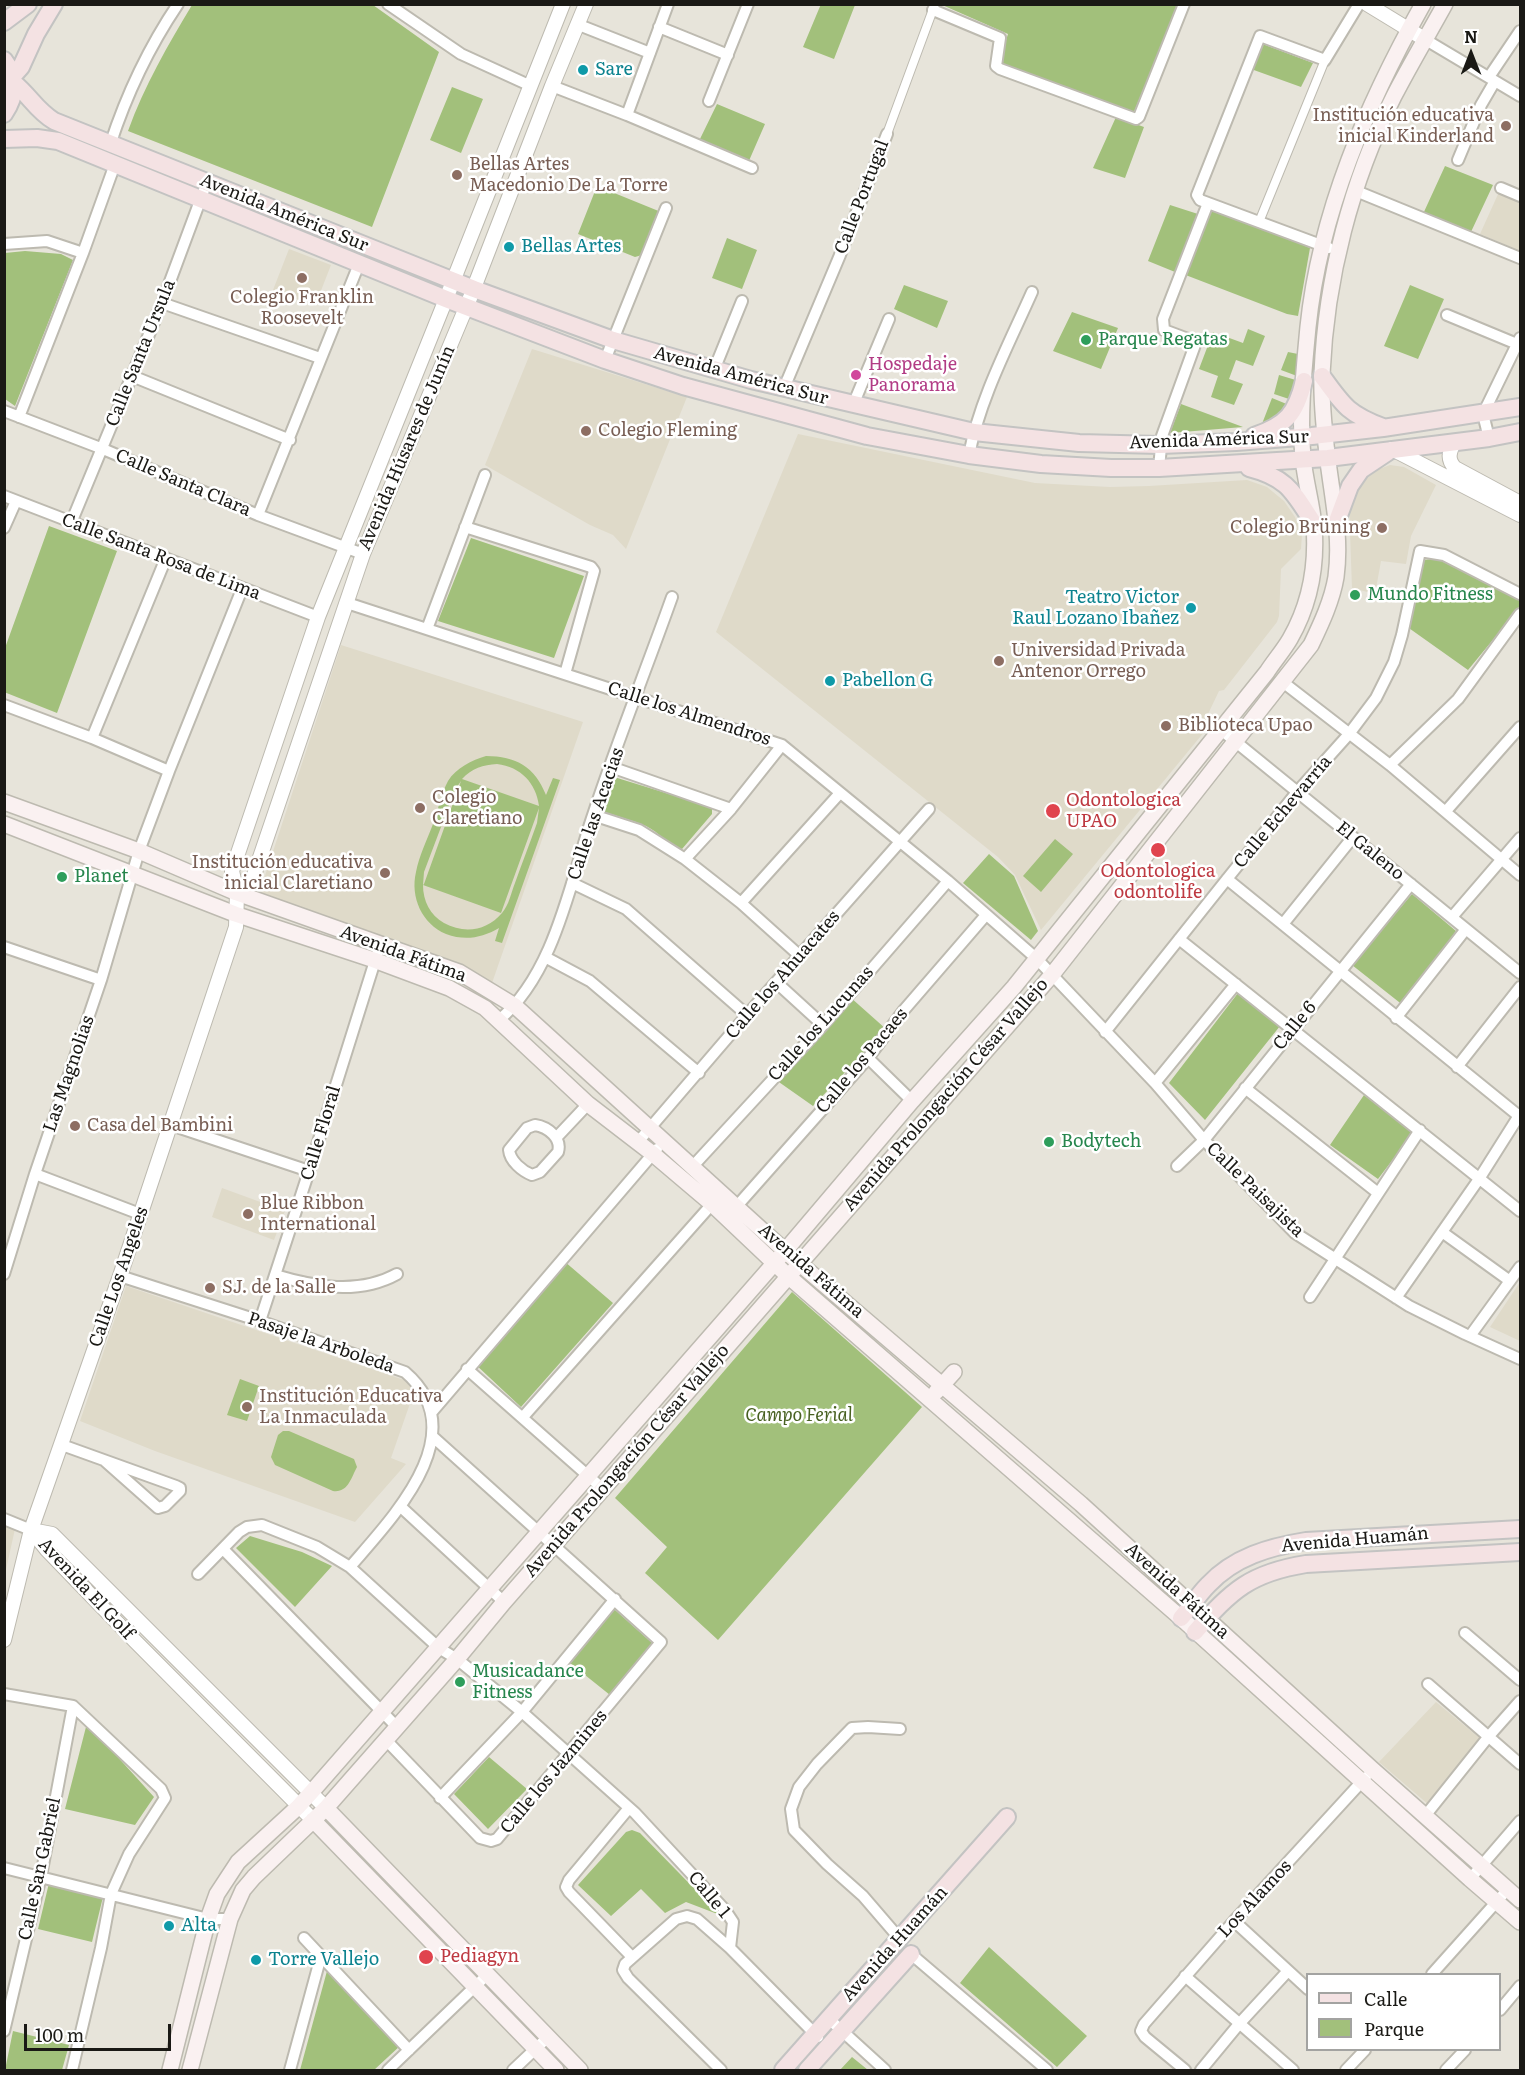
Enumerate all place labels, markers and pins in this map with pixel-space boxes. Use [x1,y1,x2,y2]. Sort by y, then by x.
place label: Sare [595,59,633,81]
marker: Sare [576,63,590,77]
place label: Institución educativa inicial Kinderland [1312,105,1494,148]
marker: Institución educativa inicial Kinderland [1499,119,1513,133]
place label: Bellas Artes Macedonio De La Torre [469,154,668,196]
marker: Bellas Artes Macedonio De La Torre [450,168,464,182]
place label: Bellas Artes [521,236,621,258]
marker: Bellas Artes [502,240,516,254]
marker: Colegio Franklin Roosevelt [295,271,309,285]
place label: Colegio Franklin Roosevelt [230,287,374,330]
place label: Parque Regatas [1098,329,1227,351]
marker: Parque Regatas [1079,333,1093,347]
place label: Hospedaje Panorama [868,354,957,397]
marker: Hospedaje Panorama [849,368,863,382]
place label: Colegio Fleming [598,420,737,442]
marker: Colegio Fleming [579,424,593,438]
place label: Colegio Brüning [1230,517,1370,539]
marker: Colegio Brüning [1375,521,1389,535]
place label: Mundo Fitness [1367,584,1493,606]
place label: Teatro Victor Raul Lozano Ibañez [1012,587,1179,630]
marker: Mundo Fitness [1348,588,1362,602]
marker: Teatro Victor Raul Lozano Ibañez [1184,601,1198,615]
place label: Universidad Privada Antenor Orrego [1011,640,1185,682]
marker: Universidad Privada Antenor Orrego [992,654,1006,668]
place label: Pabellon G [842,670,933,692]
marker: Pabellon G [823,674,837,688]
place label: Biblioteca Upao [1178,715,1313,737]
marker: Biblioteca Upao [1159,719,1173,733]
place label: Colegio Claretiano [432,787,523,830]
place label: Odontologica UPAO [1066,790,1181,832]
marker: Colegio Claretiano [413,801,427,815]
marker: Odontologica UPAO [1044,802,1062,820]
marker: Odontologica odontolife [1149,841,1167,859]
place label: Institución educativa inicial Claretiano [191,852,373,894]
place label: Odontologica odontolife [1101,861,1215,904]
place label: Planet [74,866,129,888]
marker: Institución educativa inicial Claretiano [378,866,392,880]
marker: Planet [55,870,69,884]
place label: Casa del Bambini [87,1115,233,1137]
marker: Casa del Bambini [68,1119,82,1133]
place label: Bodytech [1061,1131,1142,1153]
marker: Bodytech [1042,1135,1056,1149]
place label: Blue Ribbon International [260,1193,376,1236]
marker: Blue Ribbon International [241,1207,255,1221]
place label: SJ. de la Salle [222,1277,336,1299]
marker: SJ. de la Salle [203,1281,217,1295]
place label: Institución Educativa La Inmaculada [259,1386,443,1428]
marker: Institución Educativa La Inmaculada [240,1400,254,1414]
place label: Musicadance Fitness [472,1661,584,1704]
marker: Musicadance Fitness [453,1675,467,1689]
place label: Alta [181,1915,217,1937]
marker: Alta [162,1919,176,1933]
place label: Pediagyn [440,1946,519,1968]
marker: Pediagyn [417,1948,435,1966]
place label: Torre Vallejo [268,1949,379,1971]
marker: Torre Vallejo [249,1953,263,1967]

